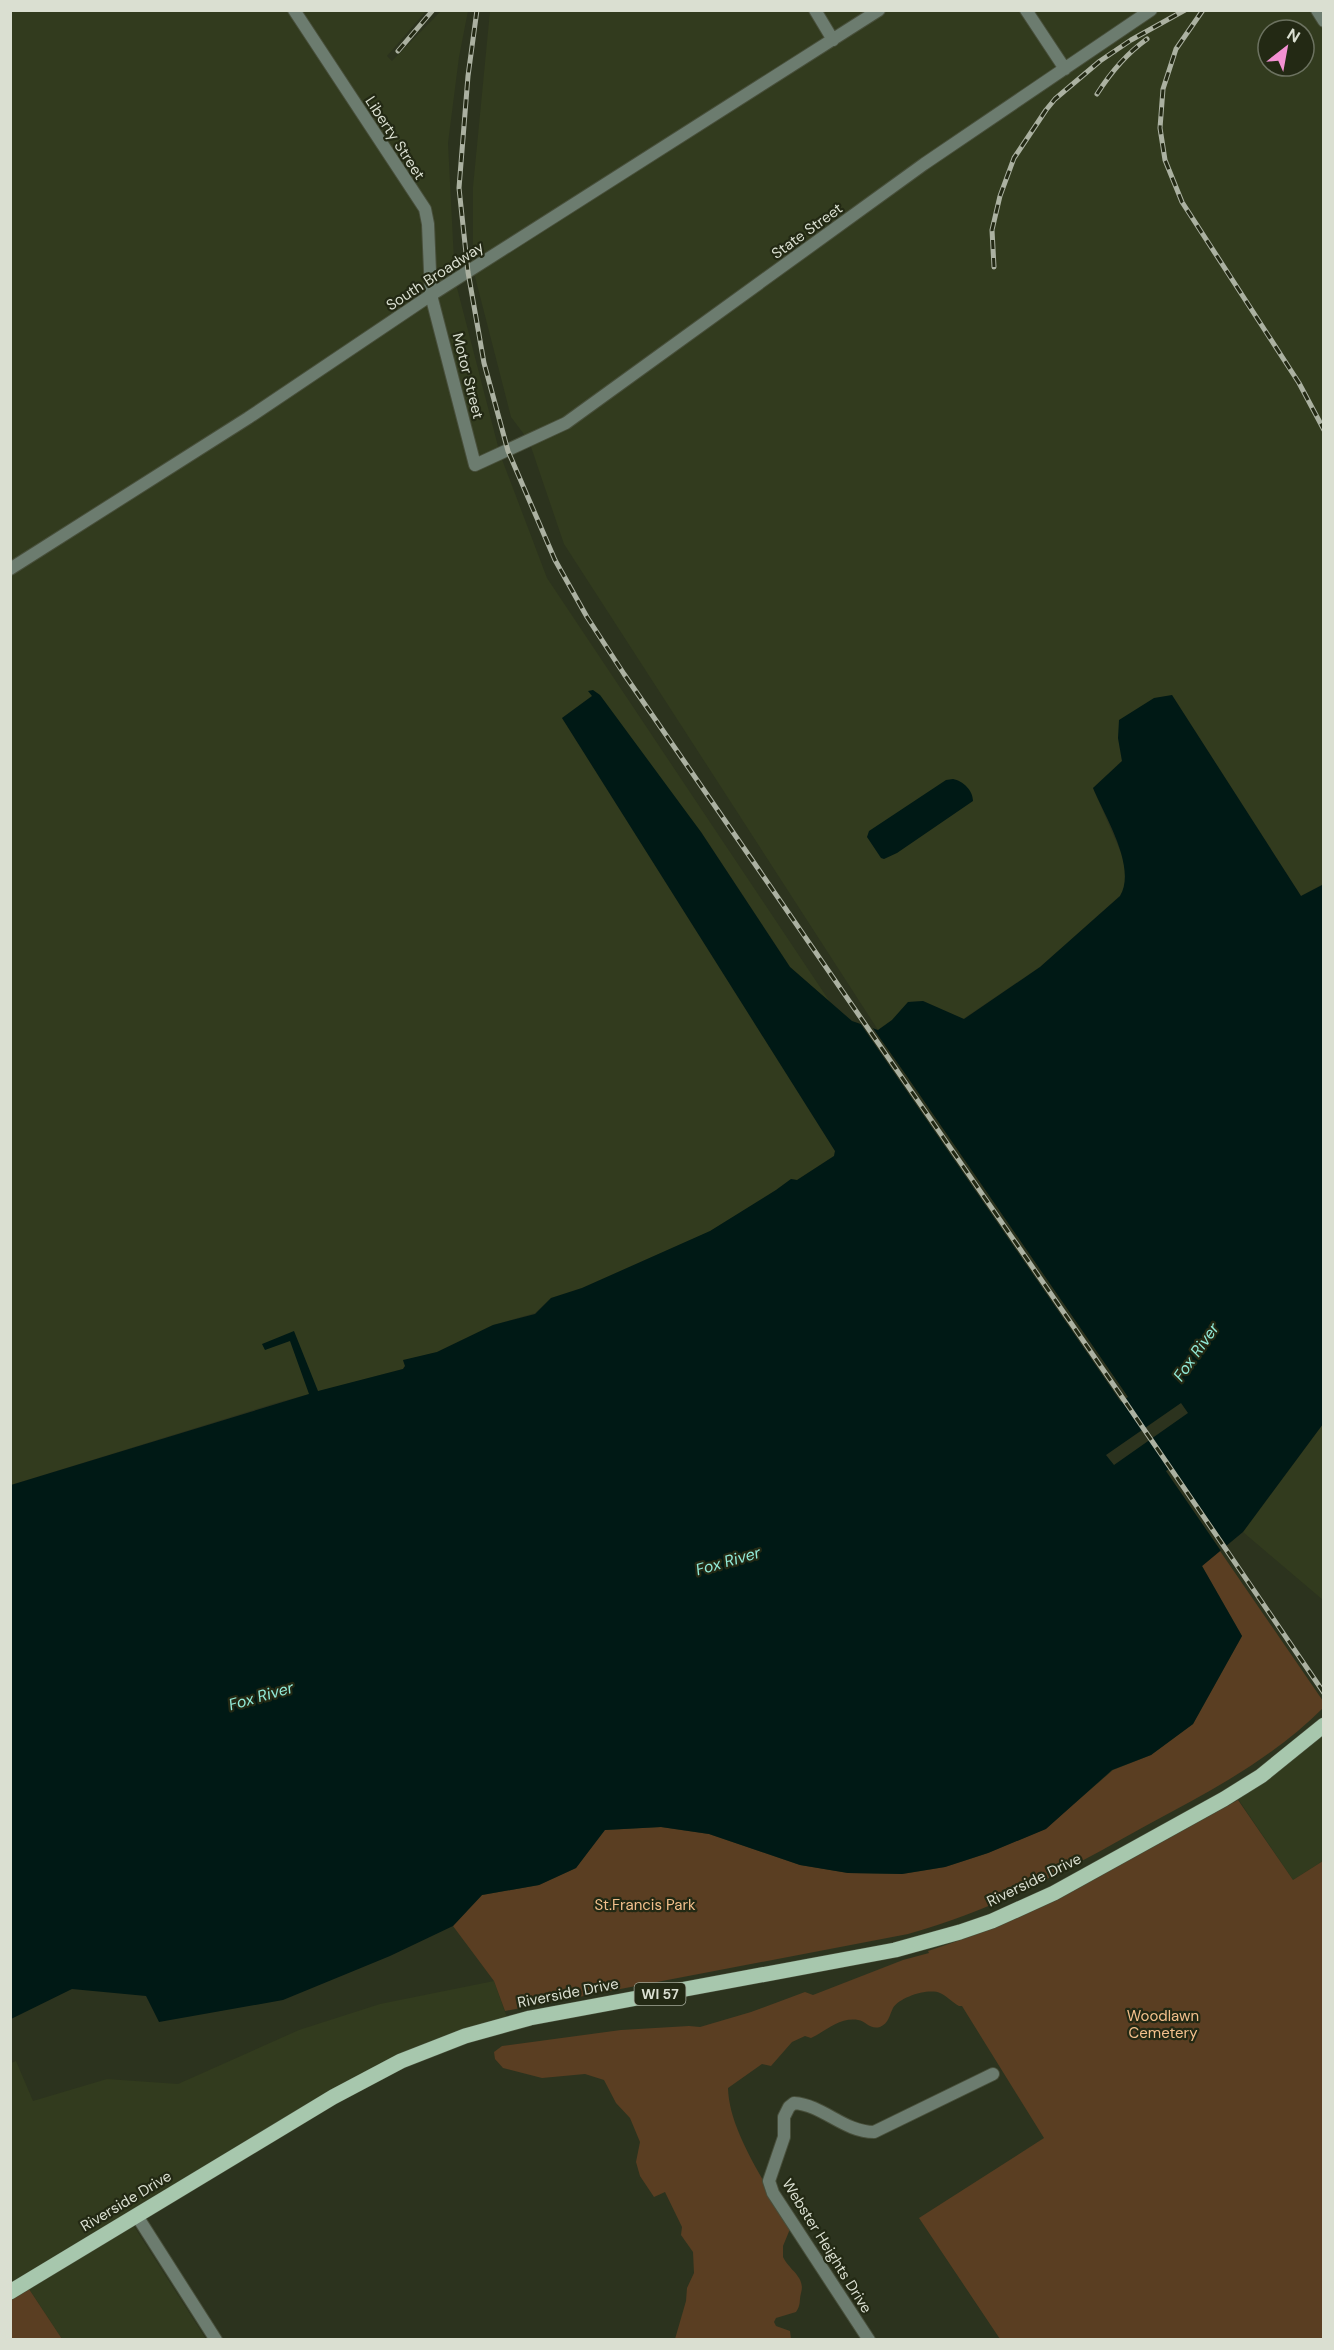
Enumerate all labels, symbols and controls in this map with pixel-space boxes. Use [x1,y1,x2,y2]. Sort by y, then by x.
north arrow [1256,18,1316,78]
text: N [1283,24,1304,48]
street label: Liberty Street [361,92,430,184]
street label: State Street [767,198,847,264]
street label: South Broadway [382,237,488,315]
street label: Motor Street [448,331,488,421]
water label: Fox River [1168,1318,1224,1385]
water label: Fox River [693,1541,764,1580]
water label: Fox River [226,1676,297,1715]
street label: Riverside Drive [983,1849,1085,1911]
park label: St.Francis Park [594,1895,696,1915]
street label: Riverside Drive [516,1973,620,2013]
road number: WI 57 [634,1983,686,2005]
park label: Woodlawn Cemetery [1127,2006,1199,2043]
street label: Riverside Drive [77,2166,175,2236]
street label: Webster Heights Drive [777,2175,877,2317]

